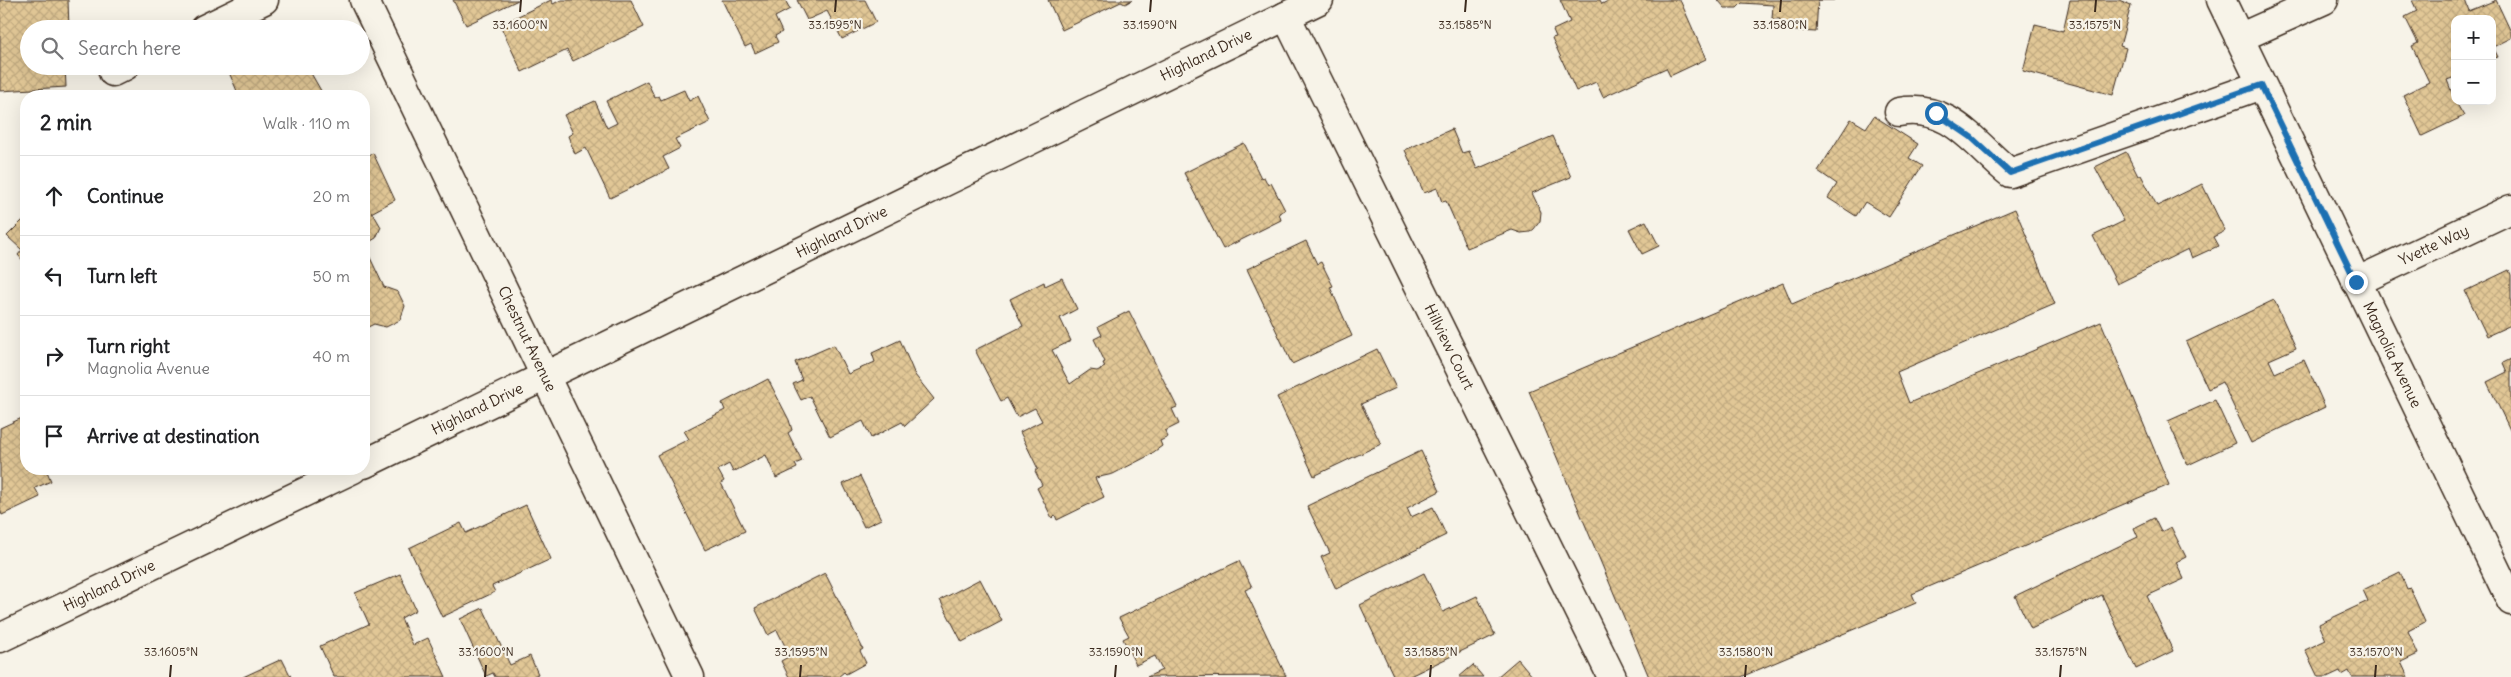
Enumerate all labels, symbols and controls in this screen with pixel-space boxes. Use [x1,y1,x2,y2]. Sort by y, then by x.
map controls [2451,15,2496,105]
button: + [2451,15,2496,60]
text: 33.1600°N [492,17,548,32]
text: 33.1595°N [808,17,862,32]
text: 33.1590°N [1123,17,1177,32]
text: 33.1585°N [1438,17,1492,32]
text: 33.1580°N [1753,17,1807,32]
text: 33.1575°N [2069,17,2121,32]
search box [20,20,370,75]
street label: Highland Drive [1157,24,1255,85]
icon: search [38,34,66,62]
text: Search here [78,36,181,60]
button: − [2451,60,2496,105]
route start [1925,102,1948,125]
text: 2 min [40,109,92,136]
text: Walk · 110 m [263,113,350,133]
icon: ahead [40,182,68,210]
text: Continue [87,184,164,208]
text: 20 m [313,186,350,206]
street label: Highland Drive [792,201,890,262]
street label: Yvette Way [2396,220,2472,269]
icon: left [40,262,68,290]
text: Turn left [87,264,157,288]
text: 50 m [312,266,350,286]
route end [2345,271,2368,294]
street label: Chestnut Avenue [494,283,561,394]
street label: Magnolia Avenue [2359,299,2426,411]
street label: Hillview Court [1421,301,1479,393]
text: Turn right [87,334,170,358]
icon: right [40,342,68,370]
text: 40 m [312,346,350,366]
text: Magnolia Avenue [87,358,210,378]
street label: Highland Drive [428,378,526,439]
icon: arrive [40,422,68,450]
text: Arrive at destination [87,424,260,448]
street label: Highland Drive [60,555,158,615]
text: 33.1605°N [144,644,198,659]
text: 33.1600°N [458,644,514,659]
text: 33.1595°N [774,644,828,659]
text: 33.1590°N [1089,644,1143,659]
text: 33.1585°N [1404,644,1458,659]
text: 33.1580°N [1719,644,1773,659]
text: 33.1575°N [2035,644,2087,659]
text: 33.1570°N [2349,644,2403,659]

